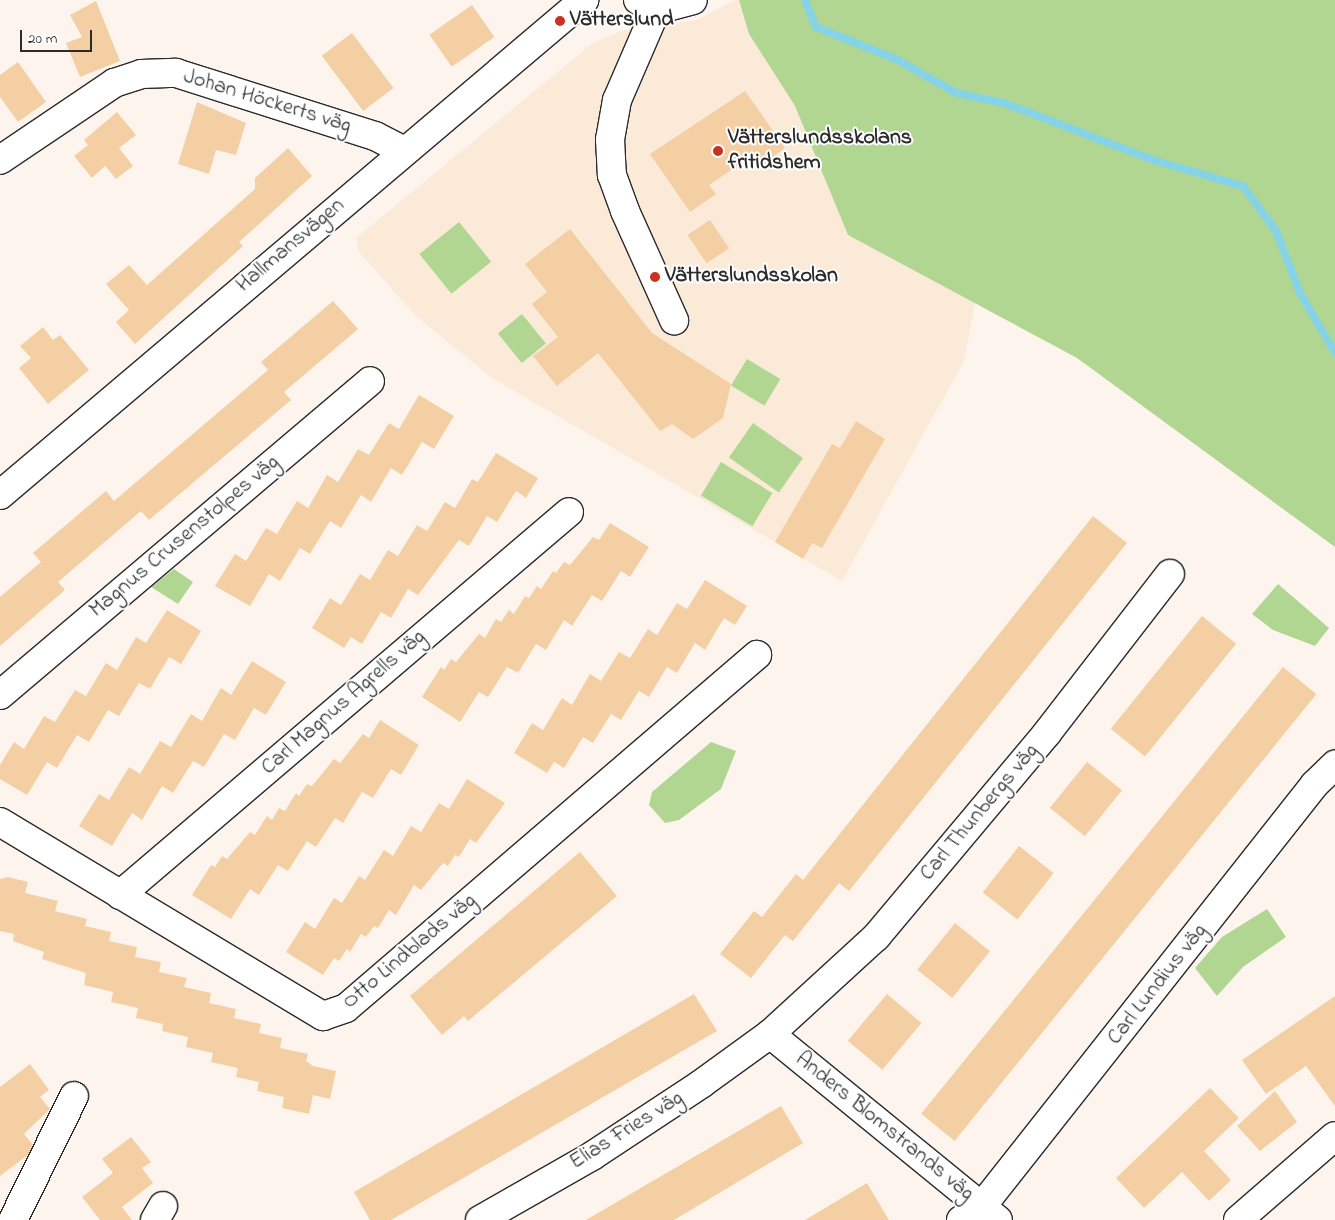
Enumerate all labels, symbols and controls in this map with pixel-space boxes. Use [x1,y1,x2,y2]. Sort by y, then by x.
place label: Vätterslund [570,8,674,34]
marker: Vätterslund [554,15,566,27]
scale bar [22,20,95,52]
text: 20 m [28,28,57,50]
street label: Johan Höckerts väg [180,64,354,140]
place label: Vätterslundsskolans fritidshem [728,125,912,176]
marker: Vätterslundsskolans fritidshem [712,145,724,157]
street label: Hallmansvägen [231,193,351,299]
place label: Vätterslundsskolan [665,264,838,290]
marker: Vätterslundsskolan [649,271,661,283]
street label: Magnus Crusenstolpes väg [85,450,285,624]
street label: Carl Magnus Agrells väg [257,625,431,781]
street label: Carl Thunbergs väg [915,739,1045,887]
street label: Otto Lindblads väg [338,888,482,1016]
street label: Carl Lundius väg [1102,919,1214,1051]
street label: Anders Blomstrands väg [789,1047,979,1207]
street label: Elias Fries väg [565,1086,689,1176]

